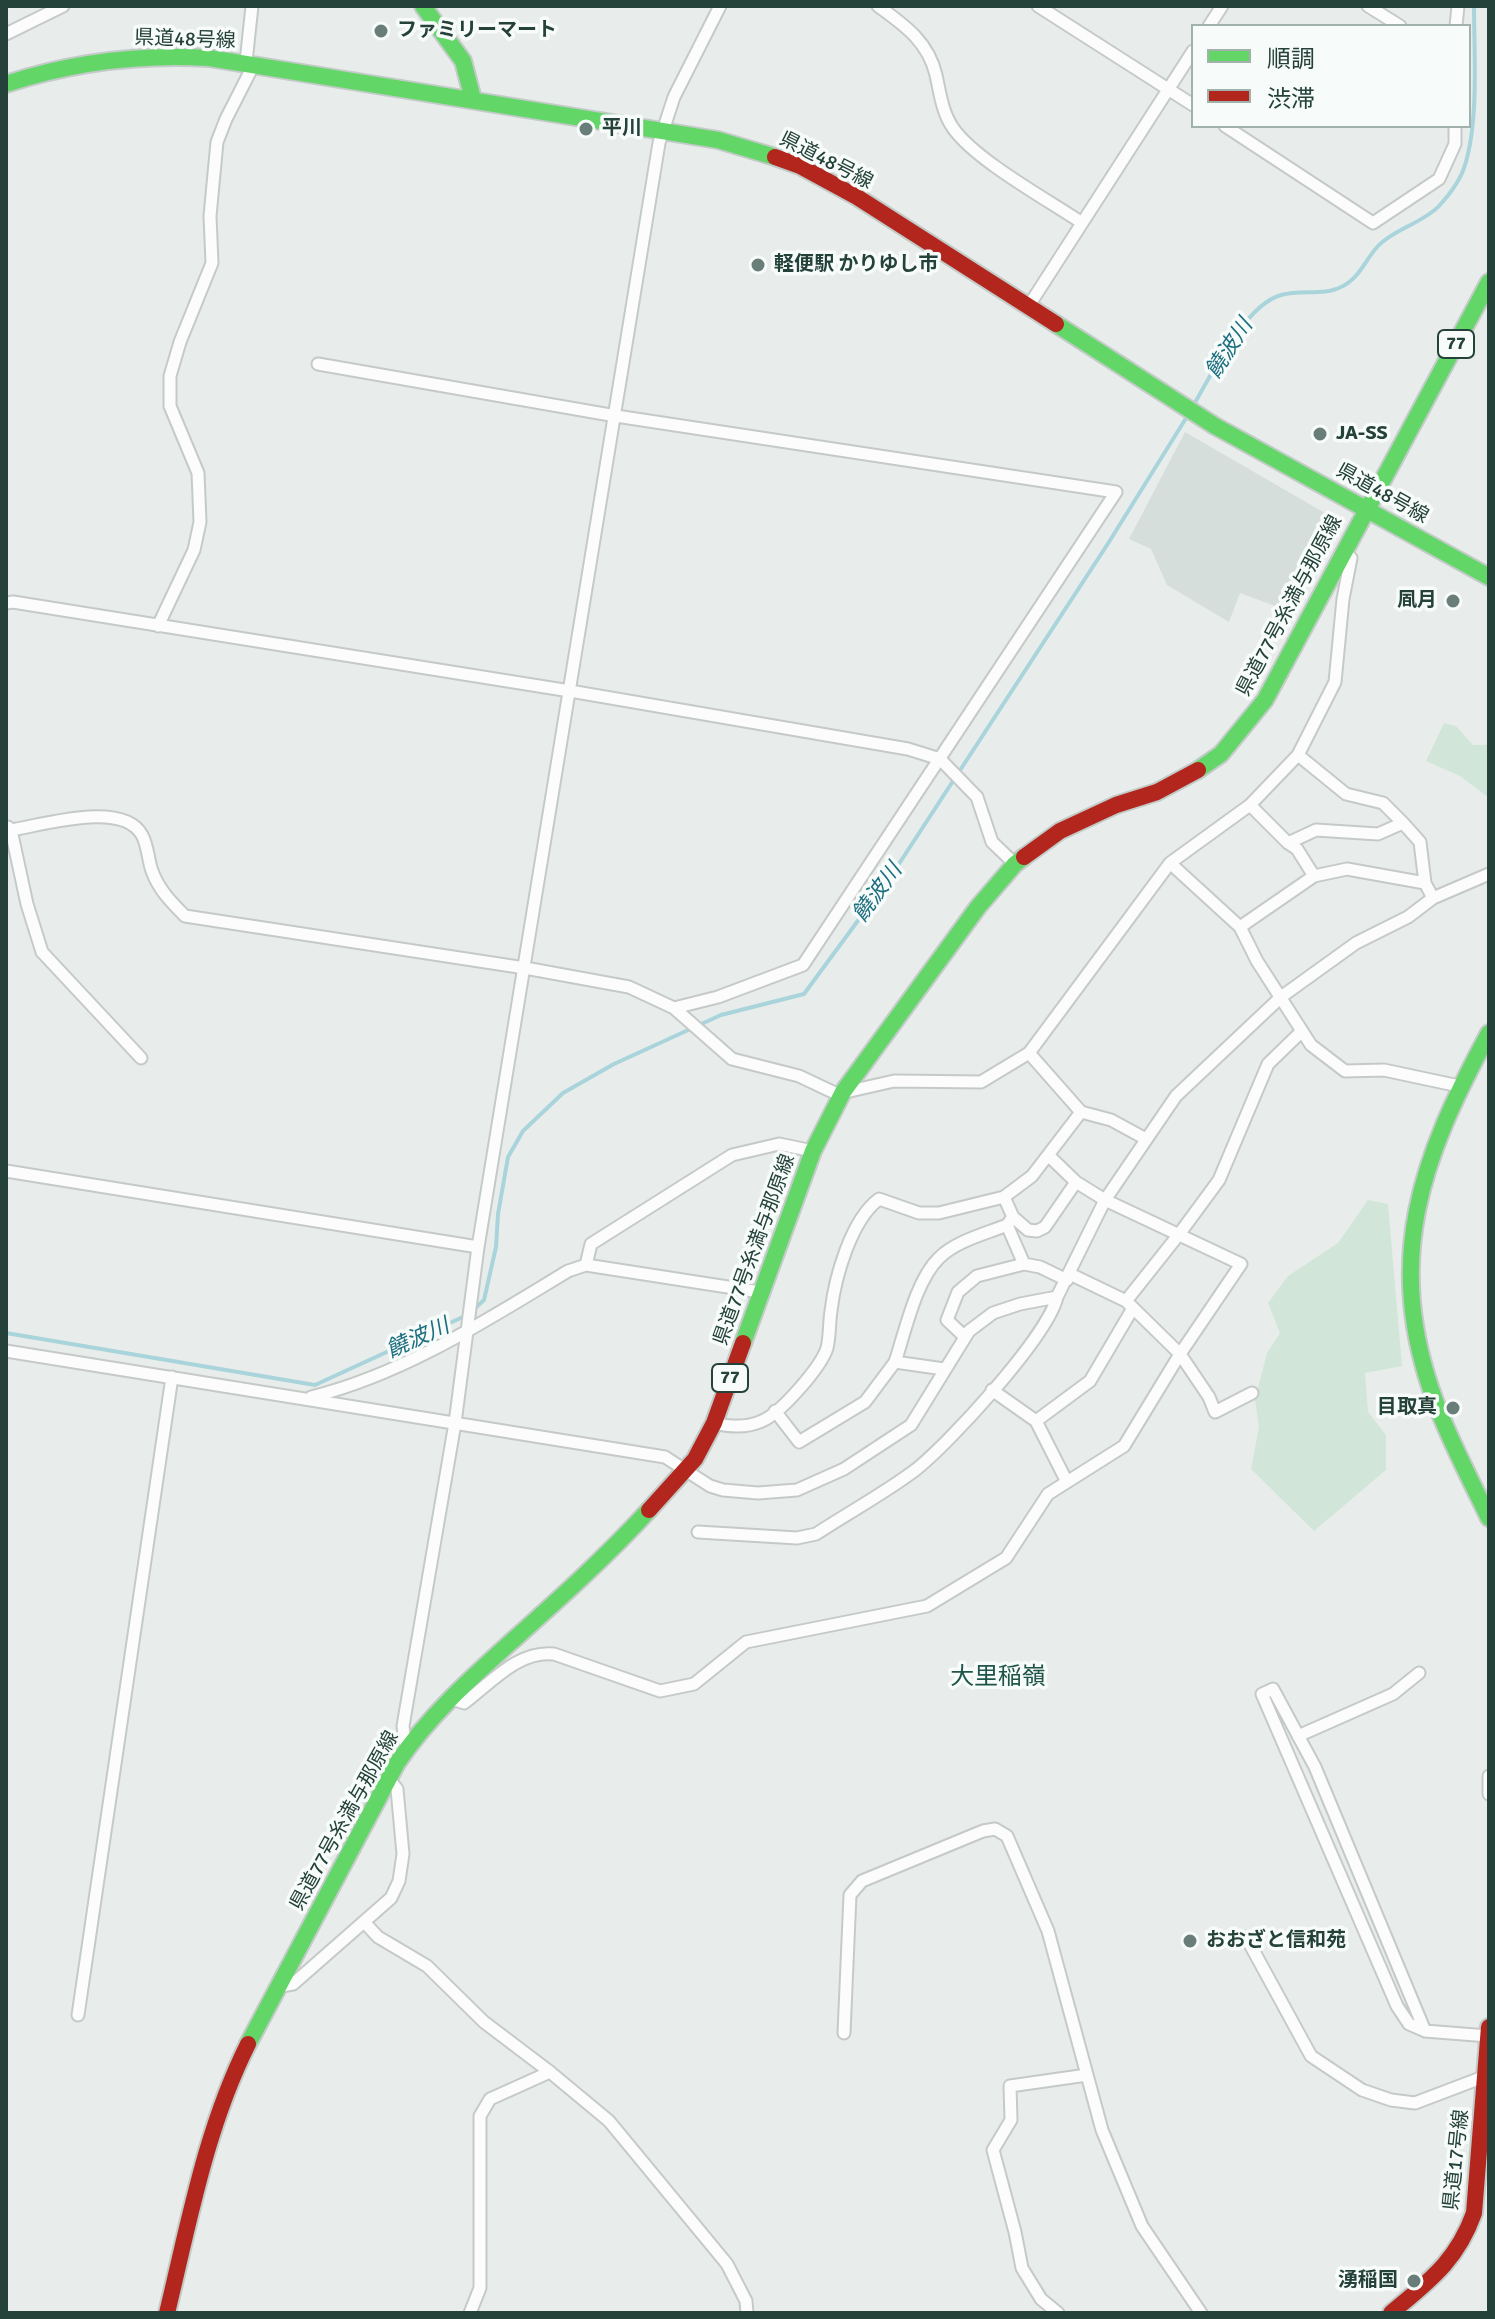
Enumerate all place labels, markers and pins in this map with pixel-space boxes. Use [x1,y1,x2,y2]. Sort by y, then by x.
place label: ファミリーマート [397,19,557,43]
marker: ファミリーマート [372,22,390,40]
place label: 平川 [602,117,642,141]
marker: 平川 [577,120,595,138]
place label: 軽便駅 かりゆし市 [774,253,938,277]
marker: 軽便駅 かりゆし市 [749,256,767,274]
place label: JA-SS [1336,422,1388,446]
marker: JA-SS [1311,425,1329,443]
place label: 凮月 [1397,589,1437,613]
marker: 凮月 [1444,592,1462,610]
place label: 目取真 [1377,1396,1437,1420]
marker: 目取真 [1444,1399,1462,1417]
place label: おおざと信和苑 [1206,1929,1346,1953]
marker: おおざと信和苑 [1181,1932,1199,1950]
place label: 湧稲国 [1338,2269,1398,2293]
marker: 湧稲国 [1405,2272,1423,2290]

